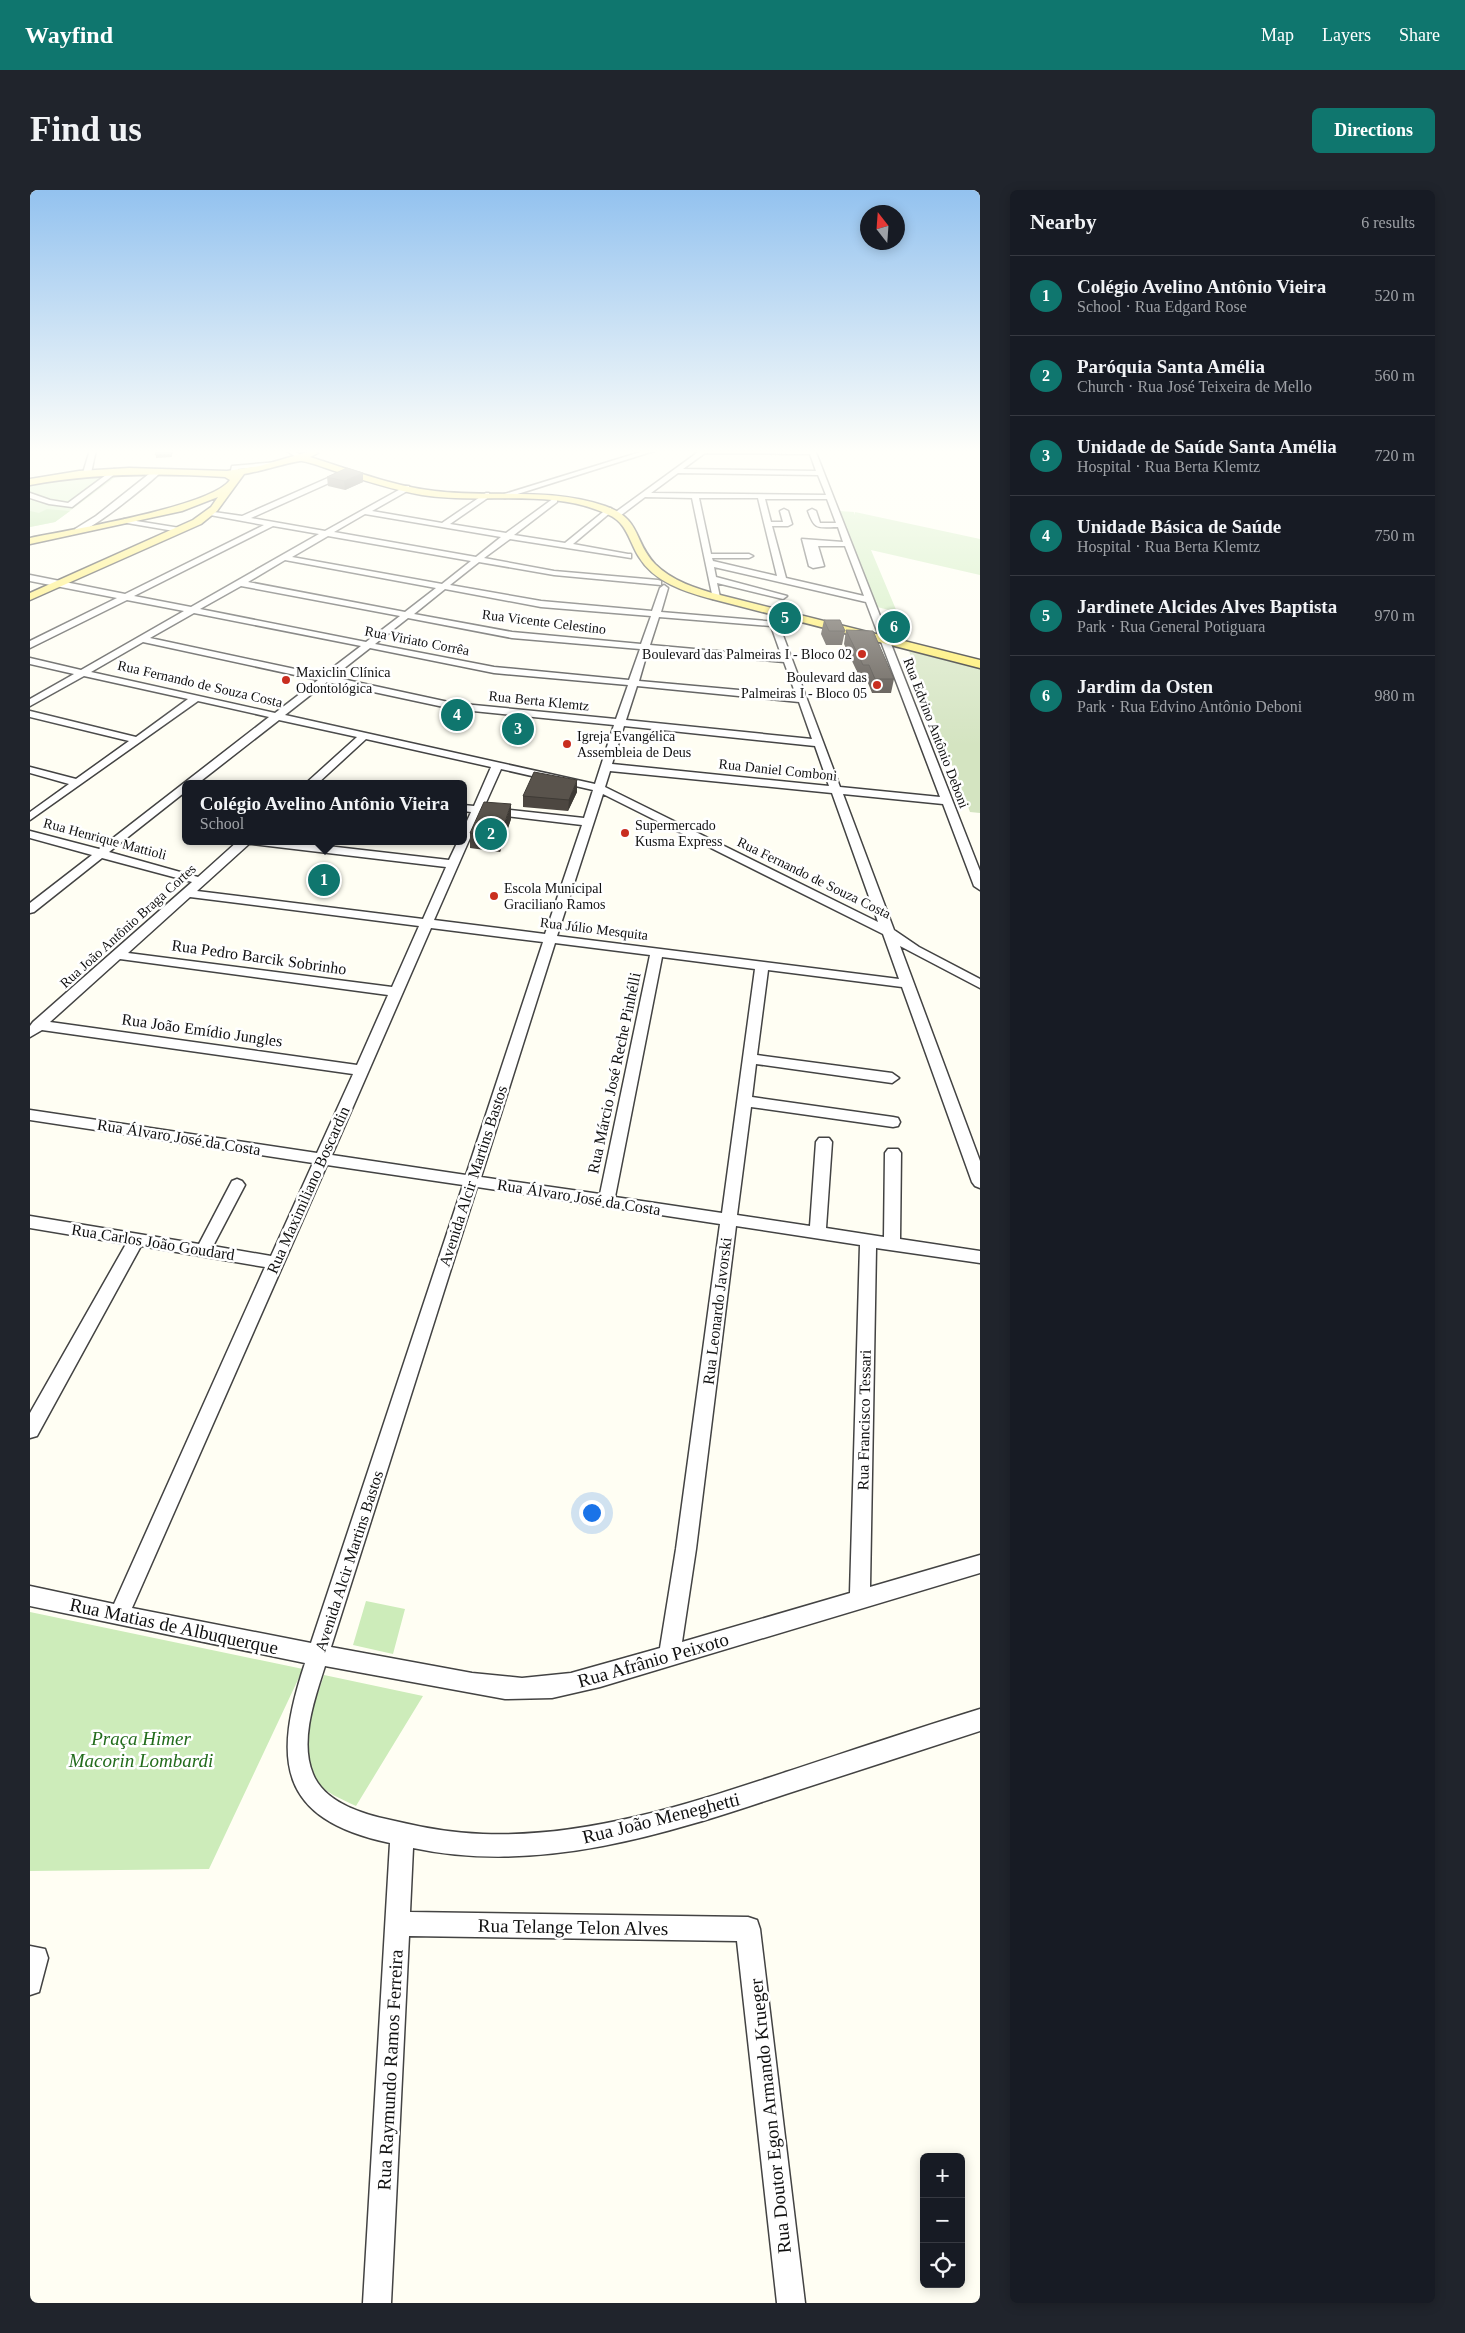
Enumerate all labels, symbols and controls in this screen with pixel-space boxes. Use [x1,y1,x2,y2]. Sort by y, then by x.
text: Wayfind [25,22,113,48]
text: Map [1261,25,1294,45]
text: Layers [1322,25,1371,45]
text: Share [1399,25,1440,45]
button: Directions [1312,108,1435,153]
text: Find us [30,110,142,149]
north arrow [860,205,905,250]
text: Nearby [1030,210,1097,234]
text: 6 results [1361,214,1415,231]
text: Colégio Avelino Antônio Vieira [1077,276,1326,297]
text: 1 [1042,287,1050,304]
text: 520 m [1375,287,1415,304]
text: School · Rua Edgard Rose [1077,298,1247,315]
text: Paróquia Santa Amélia [1077,356,1265,377]
text: 2 [1042,367,1050,384]
text: 560 m [1375,367,1415,384]
text: Church · Rua José Teixeira de Mello [1077,378,1312,395]
text: Unidade de Saúde Santa Amélia [1077,436,1337,457]
text: 3 [1042,447,1050,464]
text: 720 m [1375,447,1415,464]
text: Hospital · Rua Berta Klemtz [1077,458,1260,475]
text: Unidade Básica de Saúde [1077,516,1281,537]
text: 4 [1042,527,1050,544]
text: 750 m [1375,527,1415,544]
text: Hospital · Rua Berta Klemtz [1077,538,1260,555]
text: Jardinete Alcides Alves Baptista [1077,596,1337,617]
pin: 5 [769,599,801,637]
street label: Rua Vicente Celestino [481,607,607,637]
text: 5 [1042,607,1050,624]
text: 970 m [1375,607,1415,624]
pin: 6 [878,608,910,646]
text: Park · Rua General Potiguara [1077,618,1265,635]
street label: Rua Viriato Corrêa [363,624,471,659]
place label: Boulevard das Palmeiras I - Bloco 02 [642,647,852,662]
marker: Boulevard das Palmeiras I - Bloco 02 [856,648,868,660]
street label: Rua Edvino Antônio Deboni [900,656,972,810]
street label: Rua Fernando de Souza Costa [116,658,285,710]
place label: Maxiclin Clínica Odontológica [296,665,391,696]
place label: Boulevard das Palmeiras I - Bloco 05 [741,670,867,701]
marker: Maxiclin Clínica Odontológica [280,674,292,686]
text: Jardim da Osten [1077,676,1213,697]
marker: Boulevard das Palmeiras I - Bloco 05 [871,679,883,691]
text: 6 [1042,687,1050,704]
text: 980 m [1375,687,1415,704]
street label: Rua Berta Klemtz [488,688,590,714]
pin: 4 [441,696,473,734]
text: Park · Rua Edvino Antônio Deboni [1077,698,1302,715]
pin: 3 [502,710,534,748]
place label: Igreja Evangélica Assembleia de Deus [577,729,691,760]
marker: Igreja Evangélica Assembleia de Deus [561,738,573,750]
street label: Rua Daniel Comboni [718,756,838,784]
popup [182,780,467,845]
text: Colégio Avelino Antônio Vieira [200,793,449,814]
street label: Rua Henrique Mattioli [42,815,168,863]
text: School [200,815,244,832]
pin: 2 [475,815,507,853]
place label: Supermercado Kusma Express [635,818,723,849]
marker: Supermercado Kusma Express [619,827,631,839]
street label: Rua Fernando de Souza Costa [735,834,894,922]
street label: Rua João Antônio Braga Cortes [57,861,199,991]
pin: 1 [308,861,340,899]
place label: Escola Municipal Graciliano Ramos [504,881,605,912]
marker: Escola Municipal Graciliano Ramos [488,890,500,902]
street label: Rua Júlio Mesquita [539,915,650,943]
street label: Rua Pedro Barcik Sobrinho [170,936,348,978]
street label: Rua Márcio José Reche Pinhélli [584,970,644,1175]
street label: Rua João Emídio Jungles [120,1010,284,1051]
street label: Avenida Alcir Martins Bastos [436,1083,510,1269]
street label: Rua Maximiliano Boscardin [263,1104,353,1276]
street label: Rua Álvaro José da Costa [96,1115,262,1158]
street label: Rua Álvaro José da Costa [496,1175,662,1218]
street label: Rua Carlos João Goudard [70,1221,236,1263]
street label: Rua Leonardo Javorski [700,1236,735,1386]
street label: Rua Francisco Tessari [854,1349,874,1491]
street label: Avenida Alcir Martins Bastos [312,1468,386,1654]
your location [579,1500,605,1526]
street label: Rua Matias de Albuquerque [68,1594,280,1658]
street label: Rua Afrânio Peixoto [575,1628,731,1692]
park label: Praça Himer Macorin Lombardi [68,1728,213,1771]
street label: Rua João Meneghetti [580,1788,742,1848]
street label: Rua Telange Telon Alves [478,1915,668,1939]
street label: Rua Raymundo Ramos Ferreira [373,1948,407,2191]
street label: Rua Doutor Egon Armando Krueger [745,1977,795,2255]
map controls [920,2153,965,2288]
button: + [920,2153,965,2198]
button: − [920,2198,965,2243]
button: locate [920,2243,965,2288]

